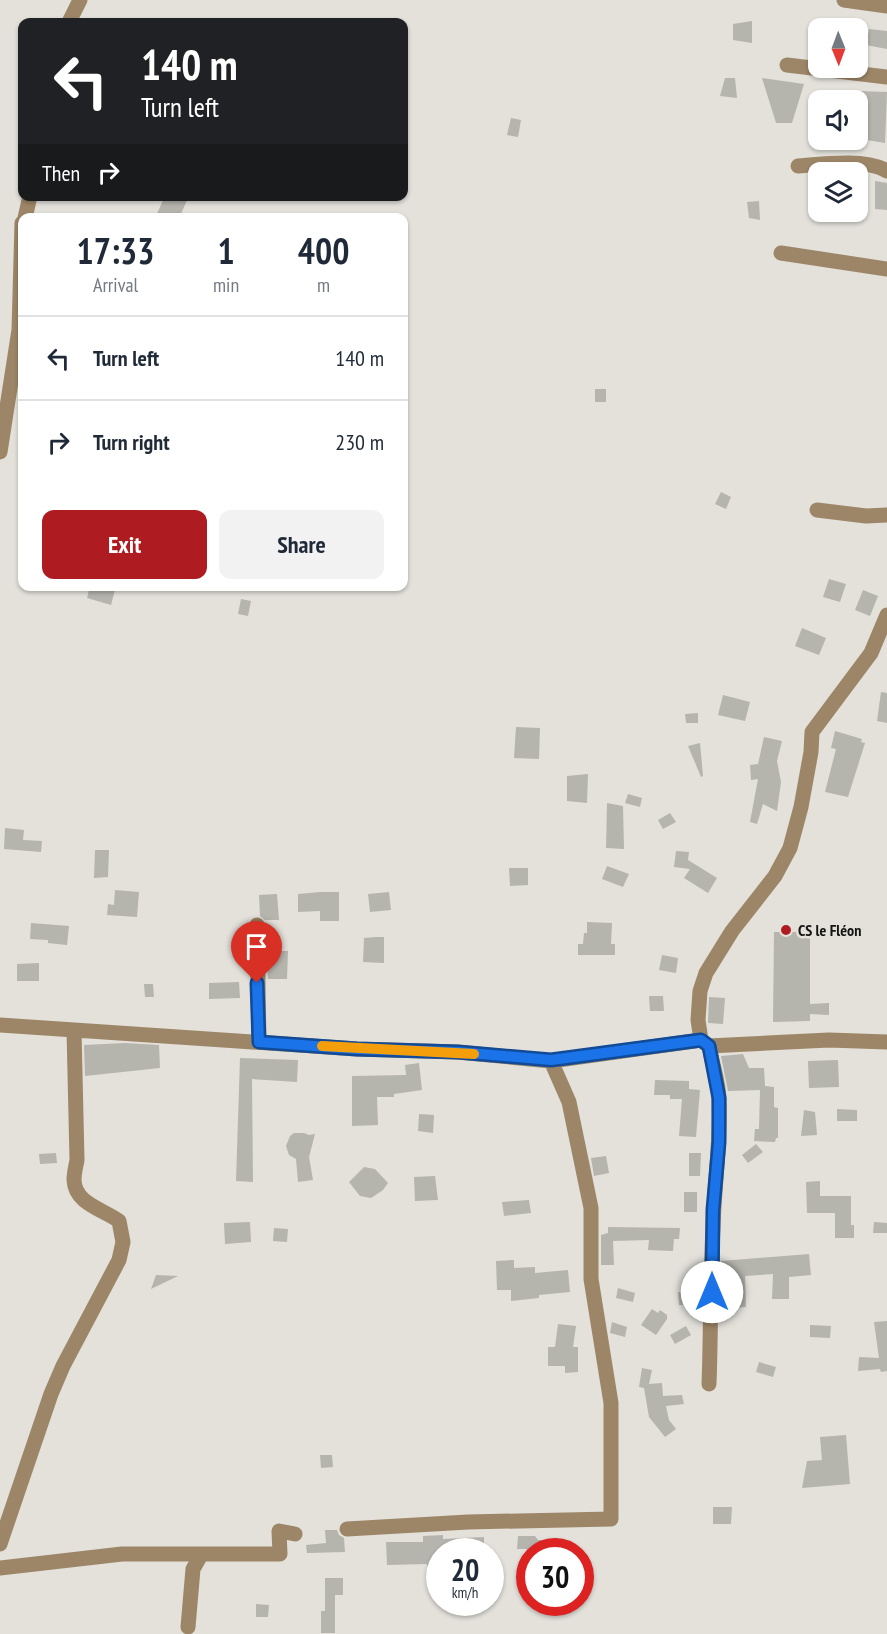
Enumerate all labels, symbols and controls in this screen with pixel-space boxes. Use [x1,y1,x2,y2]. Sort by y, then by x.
north arrow [808,18,868,78]
map controls [808,18,868,222]
text: 140 m [141,37,238,92]
icon: left [42,42,120,120]
text: Turn left [141,90,219,124]
button: sound [808,90,868,150]
icon: right [92,156,125,189]
text: Then [42,159,80,187]
button: layers [808,162,868,222]
text: 17:33 [77,227,154,274]
text: 1 [217,227,235,274]
text: 400 [298,227,349,274]
text: Arrival [93,272,138,298]
text: min [213,272,239,298]
text: m [317,272,330,298]
icon: left [42,342,75,375]
text: Turn left [93,344,159,372]
text: 140 m [335,344,384,372]
icon: right [42,426,75,459]
text: Turn right [93,428,170,456]
text: 230 m [335,428,384,456]
button: Exit [42,510,207,579]
button: Share [219,510,384,579]
place label: CS le Fléon [798,920,861,940]
pin [231,921,282,983]
marker: CS le Fléon [779,923,793,937]
icon: arrive [240,930,273,963]
position arrow [680,1260,744,1324]
speed limit sign: 30 [516,1538,594,1616]
text: 20 [451,1550,479,1589]
text: km/h [452,1583,478,1602]

